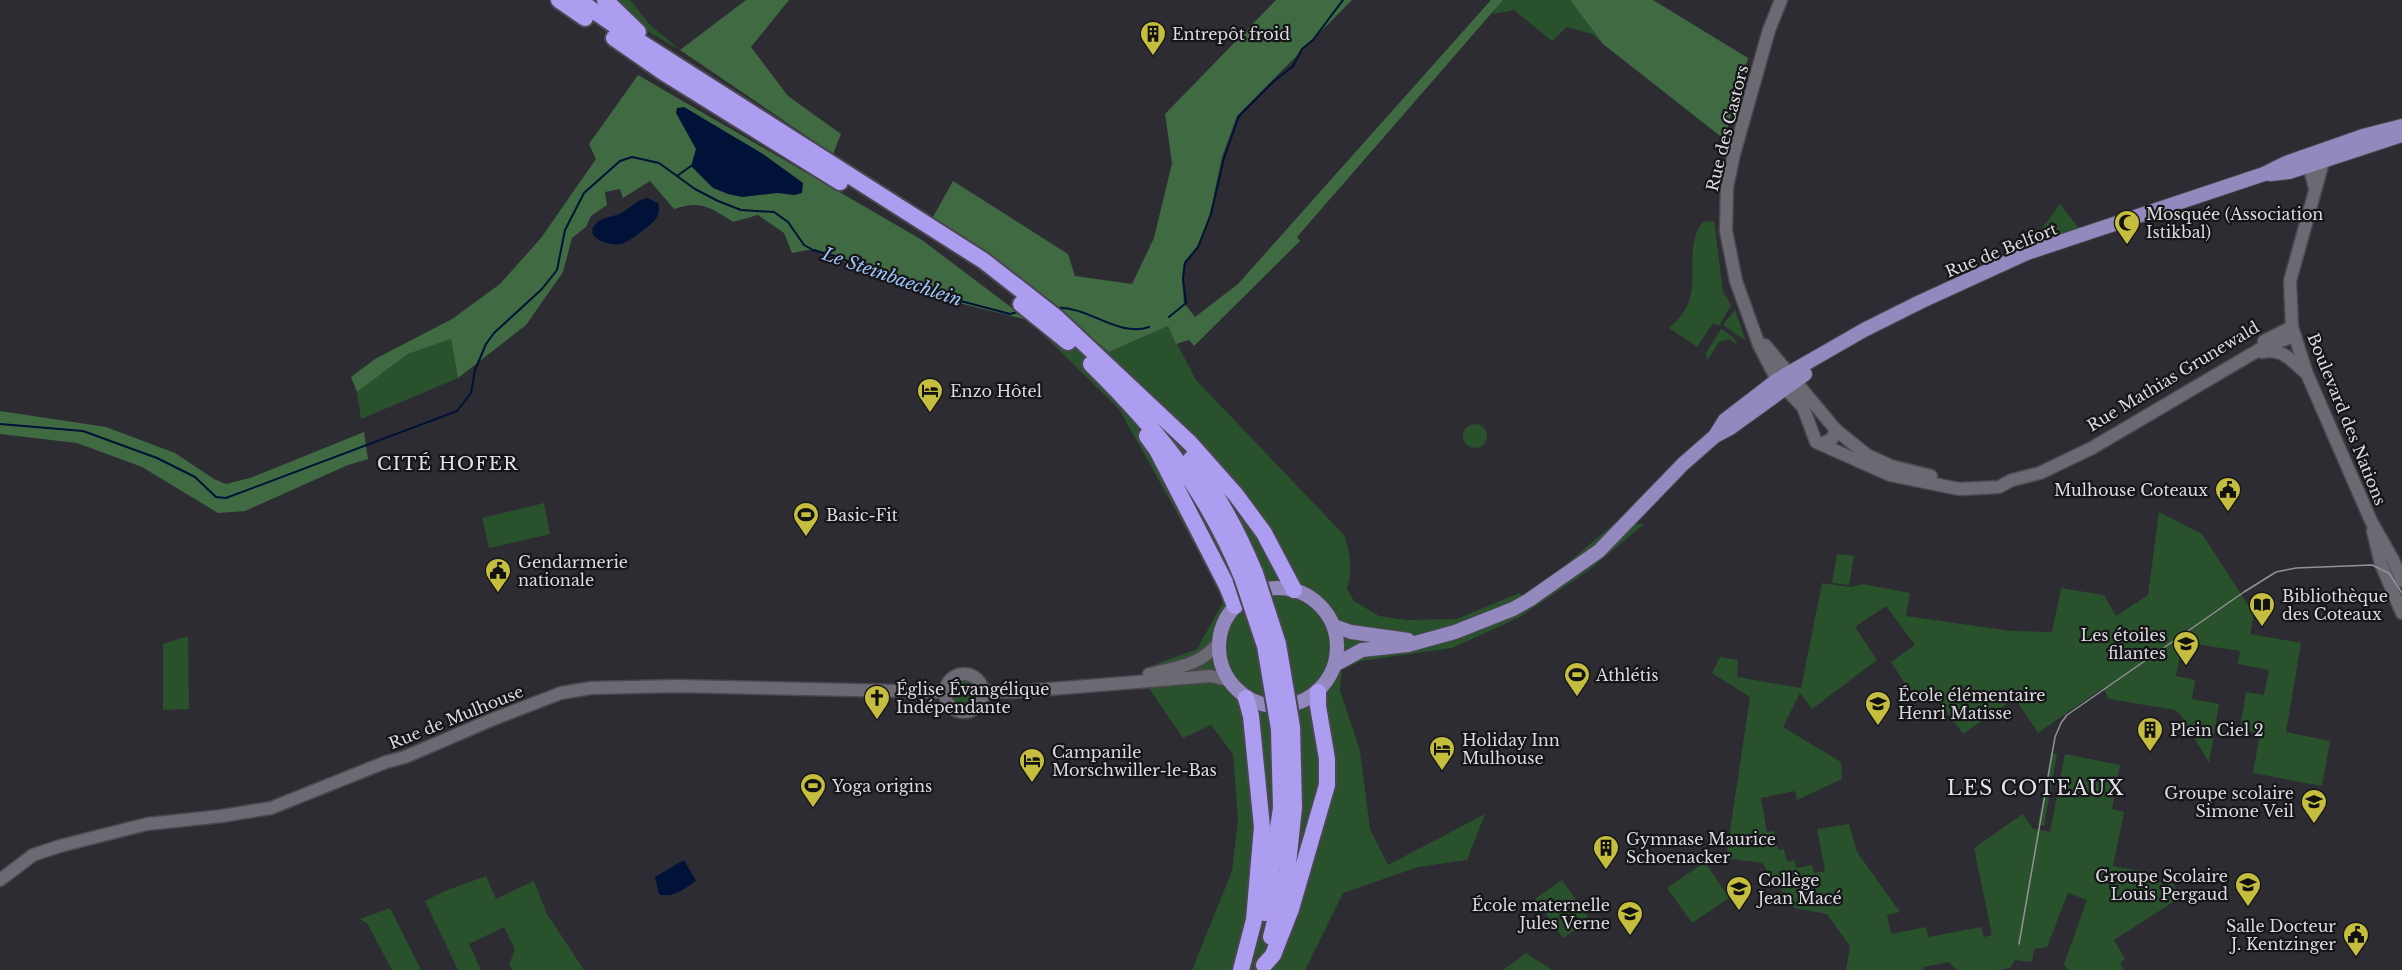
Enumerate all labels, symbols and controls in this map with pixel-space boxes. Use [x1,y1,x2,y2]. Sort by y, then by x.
building icon: Entrepôt froid [1138,19,1168,57]
place label: Entrepôt froid [1172,24,1290,44]
street label: Rue des Castors [1702,63,1752,193]
place label: Mosquée (Association Istikbal) [2146,204,2323,242]
mosque icon: Mosquée (Association Istikbal) [2112,208,2142,246]
street label: Rue de Belfort [1942,218,2060,282]
water label: Le Steinbaechlein [818,242,965,311]
street label: Rue Mathias Grunewald [2083,317,2263,435]
street label: Boulevard des Nations [2303,330,2391,508]
hotel icon: Enzo Hôtel [915,376,945,414]
place label: Enzo Hôtel [950,381,1042,401]
district label: CITÉ HOFER [377,452,519,475]
public building icon: Mulhouse Coteaux [2213,475,2243,513]
place label: Mulhouse Coteaux [2054,480,2208,500]
sports icon: Basic-Fit [791,500,821,538]
place label: Basic-Fit [826,505,898,525]
place label: Gendarmerie nationale [518,552,628,590]
public building icon: Gendarmerie nationale [483,556,513,594]
place label: Bibliothèque des Coteaux [2282,586,2388,624]
library icon: Bibliothèque des Coteaux [2247,590,2277,628]
place label: Les étoiles filantes [2081,625,2166,663]
school or university icon: Les étoiles filantes [2171,629,2201,667]
sports icon: Athlétis [1562,660,1592,698]
place label: Athlétis [1595,665,1658,685]
place label: Église Évangélique Indépendante [896,679,1049,717]
street label: Rue de Mulhouse [386,681,526,753]
church icon: Église Évangélique Indépendante [862,683,892,721]
place label: École élémentaire Henri Matisse [1898,685,2046,723]
school or university icon: École élémentaire Henri Matisse [1863,689,1893,727]
building icon: Plein Ciel 2 [2135,715,2165,753]
place label: Plein Ciel 2 [2170,720,2264,740]
place label: Holiday Inn Mulhouse [1462,730,1560,768]
hotel icon: Holiday Inn Mulhouse [1427,734,1457,772]
place label: Campanile Morschwiller-le-Bas [1052,742,1217,780]
hotel icon: Campanile Morschwiller-le-Bas [1017,746,1047,784]
sports icon: Yoga origins [798,771,828,809]
place label: Yoga origins [831,776,932,796]
district label: LES COTEAUX [1947,776,2125,800]
place label: Groupe scolaire Simone Veil [2164,783,2294,821]
school or university icon: Groupe scolaire Simone Veil [2299,787,2329,825]
place label: Gymnase Maurice Schoenacker [1626,829,1776,867]
building icon: Gymnase Maurice Schoenacker [1591,833,1621,871]
place label: Groupe Scolaire Louis Pergaud [2095,866,2228,904]
place label: Collège Jean Macé [1756,870,1842,908]
school or university icon: Groupe Scolaire Louis Pergaud [2233,870,2263,908]
school or university icon: Collège Jean Macé [1724,874,1754,912]
place label: École maternelle Jules Verne [1472,895,1610,933]
school or university icon: École maternelle Jules Verne [1615,899,1645,937]
place label: Salle Docteur J. Kentzinger [2226,916,2336,954]
public building icon: Salle Docteur J. Kentzinger [2341,920,2371,958]

